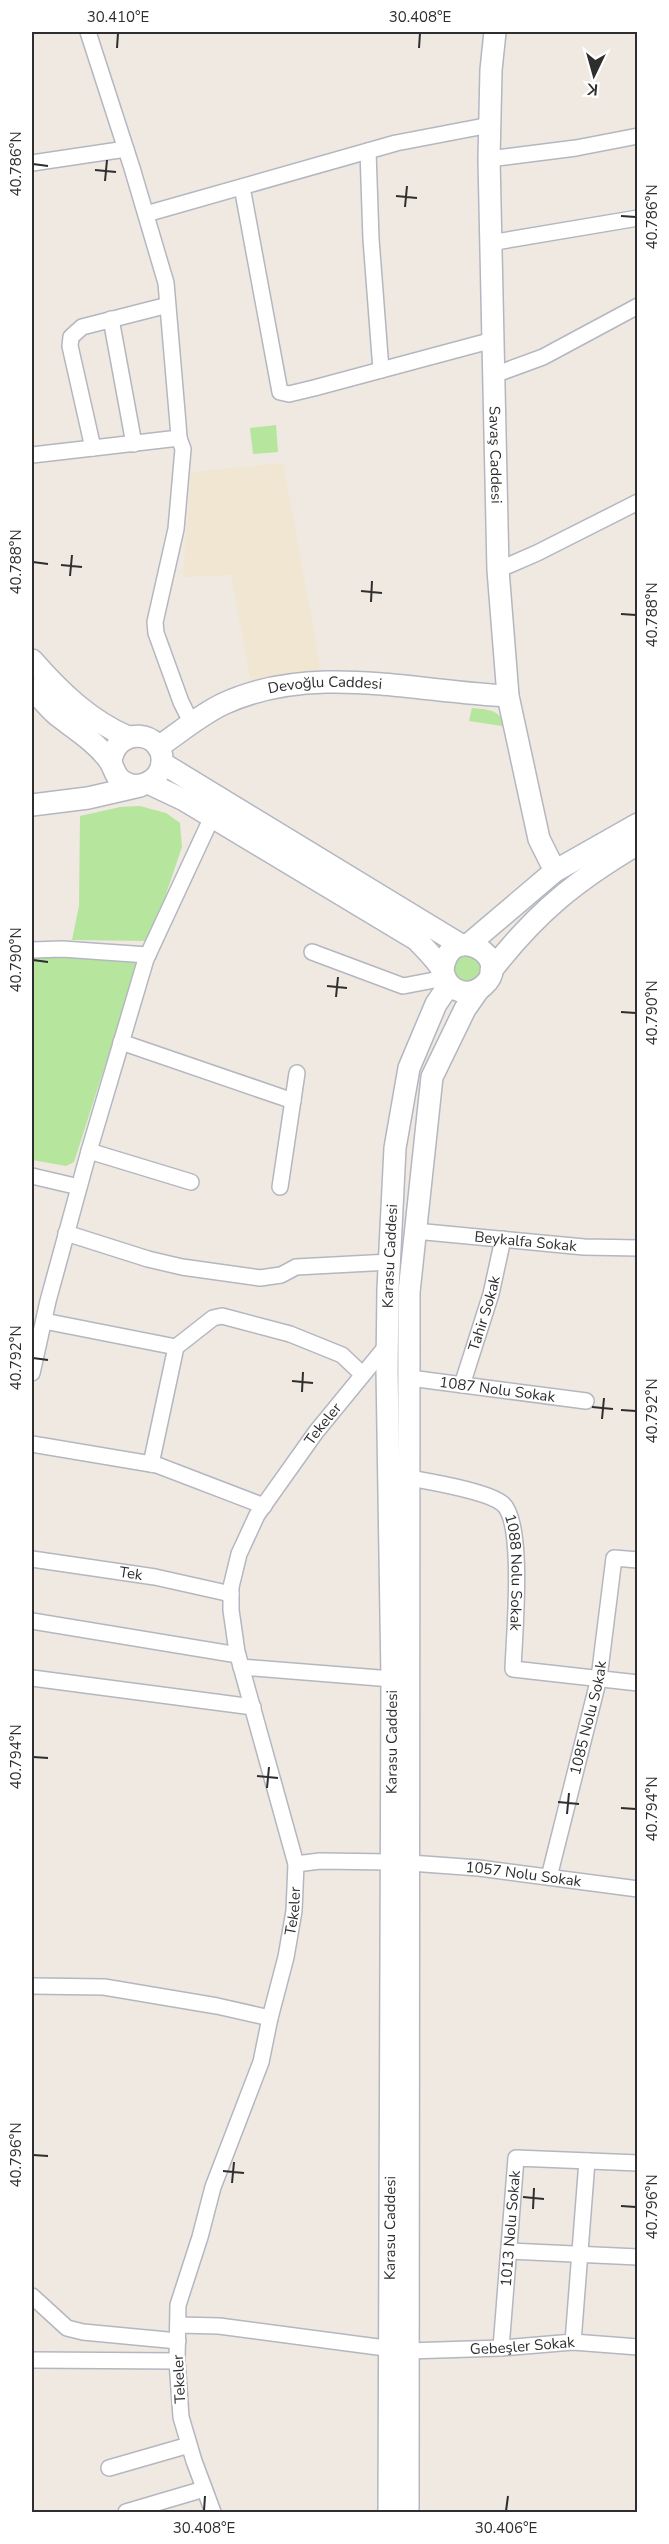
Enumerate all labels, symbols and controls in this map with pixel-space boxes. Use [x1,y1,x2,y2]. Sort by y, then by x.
text: 30.410°E [87,7,149,27]
text: 30.408°E [389,7,451,27]
north arrow [564,45,624,105]
text: K [585,77,599,100]
text: 40.786°N [6,131,26,197]
text: 40.786°N [642,184,662,250]
street label: Savaş Caddesi [484,406,507,504]
text: 40.788°N [6,529,26,595]
text: 40.788°N [642,582,662,648]
street label: Devoğlu Caddesi [266,672,383,699]
text: 40.790°N [6,927,26,993]
text: 40.790°N [642,980,662,1046]
street label: Karasu Caddesi [378,1204,402,1308]
street label: Beykalfa Sokak [473,1227,578,1256]
street label: Tahir Sokak [463,1274,505,1354]
text: 40.792°N [6,1325,26,1391]
street label: 1087 Nolu Sokak [438,1372,557,1407]
text: 40.792°N [642,1378,662,1444]
street label: Tekeler [300,1398,346,1449]
street label: 1088 Nolu Sokak [500,1512,527,1632]
street label: Tek [118,1562,144,1585]
street label: 1085 Nolu Sokak [565,1659,611,1777]
street label: Karasu Caddesi [382,1690,402,1794]
text: 40.794°N [6,1724,26,1790]
text: 40.794°N [642,1776,662,1842]
street label: 1057 Nolu Sokak [465,1857,583,1891]
street label: Tekeler [280,1886,305,1937]
text: 40.796°N [6,2122,26,2188]
street label: 1013 Nolu Sokak [496,2169,525,2287]
text: 40.796°N [642,2174,662,2240]
street label: Karasu Caddesi [380,2176,400,2280]
street label: Gebeşler Sokak [470,2332,576,2359]
street label: Tekeler [168,2353,190,2404]
text: 30.408°E [173,2518,235,2538]
text: 30.406°E [475,2518,537,2538]

